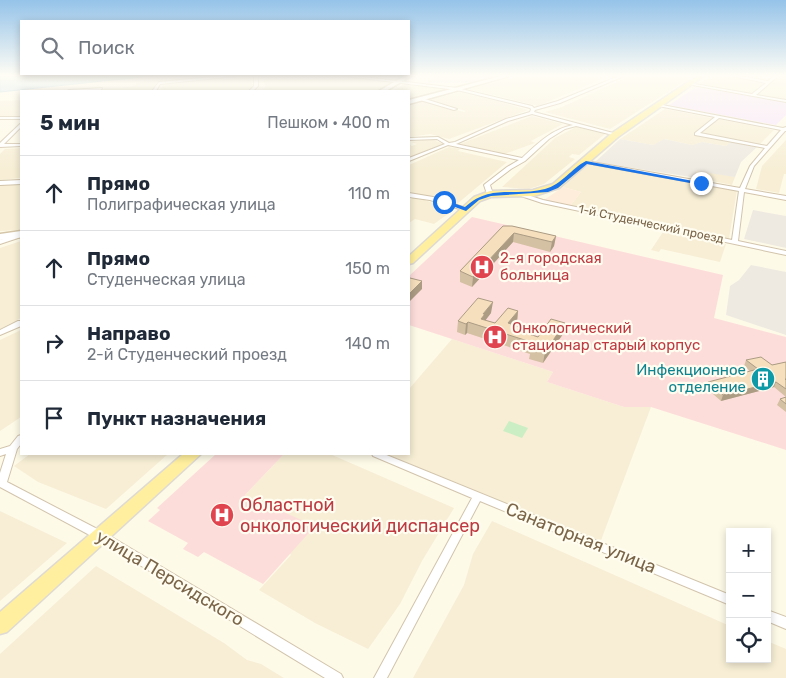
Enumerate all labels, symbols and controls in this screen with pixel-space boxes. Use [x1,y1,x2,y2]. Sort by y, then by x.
search box [20,20,410,75]
icon: search [38,34,66,62]
text: Поиск [78,36,135,59]
text: 5 мин [40,110,100,135]
text: Пешком · 400 m [267,113,390,132]
text: Прямо [87,172,150,195]
route end [690,172,713,195]
icon: ahead [40,179,68,207]
text: 110 m [348,184,390,203]
route start [433,191,456,214]
text: Полиграфическая улица [87,195,276,214]
street label: 1-й Студенческий проезд [577,202,725,246]
text: Прямо [87,247,150,270]
place label: 2-я городская больница [500,249,602,284]
icon: ahead [40,254,68,282]
hospital icon: 2-я городская больница [469,254,495,280]
text: 150 m [345,259,390,278]
text: Студенческая улица [87,270,246,289]
place label: Онкологический стационар старый корпус [512,319,700,354]
text: Направо [87,322,171,345]
hospital icon: Онкологический стационар старый корпус [482,324,508,350]
icon: right [40,329,68,357]
text: 140 m [345,334,390,353]
text: 2-й Студенческий проезд [87,345,287,364]
place label: Инфекционное отделение [636,361,746,396]
building icon: Инфекционное отделение [750,366,776,392]
icon: arrive [40,404,68,432]
text: Пункт назначения [87,407,266,430]
place label: Областной онкологический диспансер [240,494,480,537]
street label: Санаторная улица [503,498,659,578]
hospital icon: Областной онкологический диспансер [209,502,235,528]
street label: улица Персидского [92,525,248,631]
map controls [726,528,771,663]
button: + [726,528,771,573]
button: − [726,573,771,618]
button: locate [726,618,771,663]

